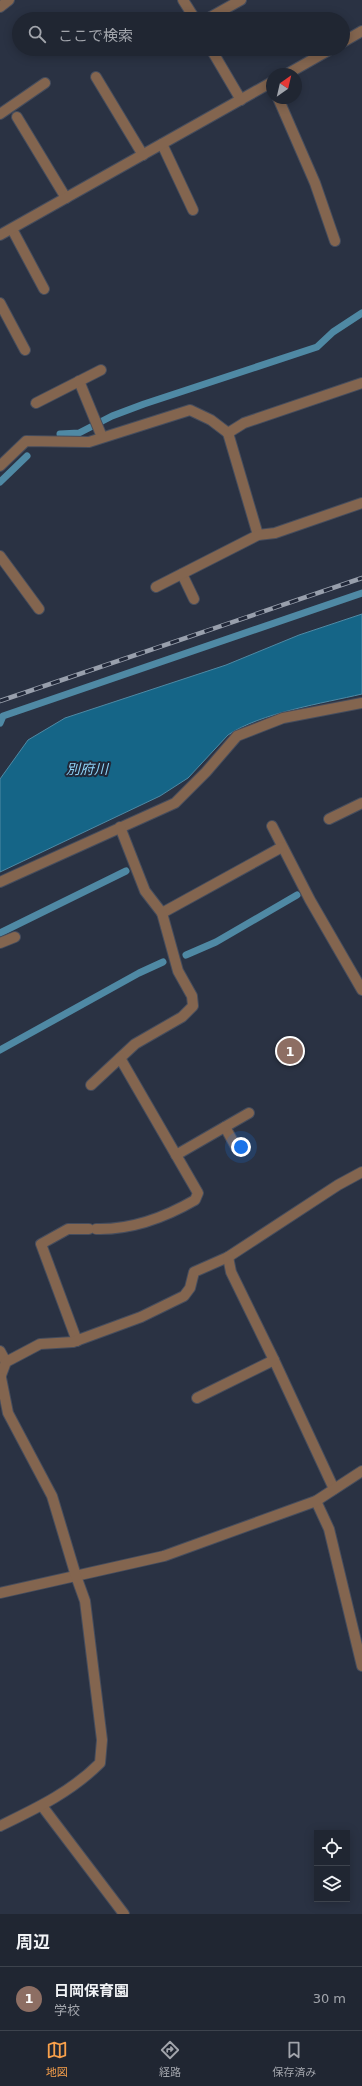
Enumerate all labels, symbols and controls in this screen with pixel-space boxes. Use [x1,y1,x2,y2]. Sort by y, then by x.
search box [12,12,350,56]
icon: search [26,23,48,45]
text: ここで検索 [58,27,133,45]
north arrow [266,68,302,104]
water label: 別府川 [66,761,110,777]
pin: 1 [277,1036,303,1066]
your location [231,1137,251,1157]
map controls [314,1830,350,1902]
button: locate [314,1830,350,1866]
button: layers [314,1866,350,1902]
text: 周辺 [16,1932,50,1952]
text: 日岡保育園 [54,1982,129,2000]
text: 1 [24,1991,34,2006]
text: 30 m [313,1991,346,2006]
text: 学校 [54,2003,80,2018]
tab: 地図 [46,2039,68,2079]
tab: 経路 [159,2039,181,2079]
tab: 保存済み [272,2039,316,2079]

